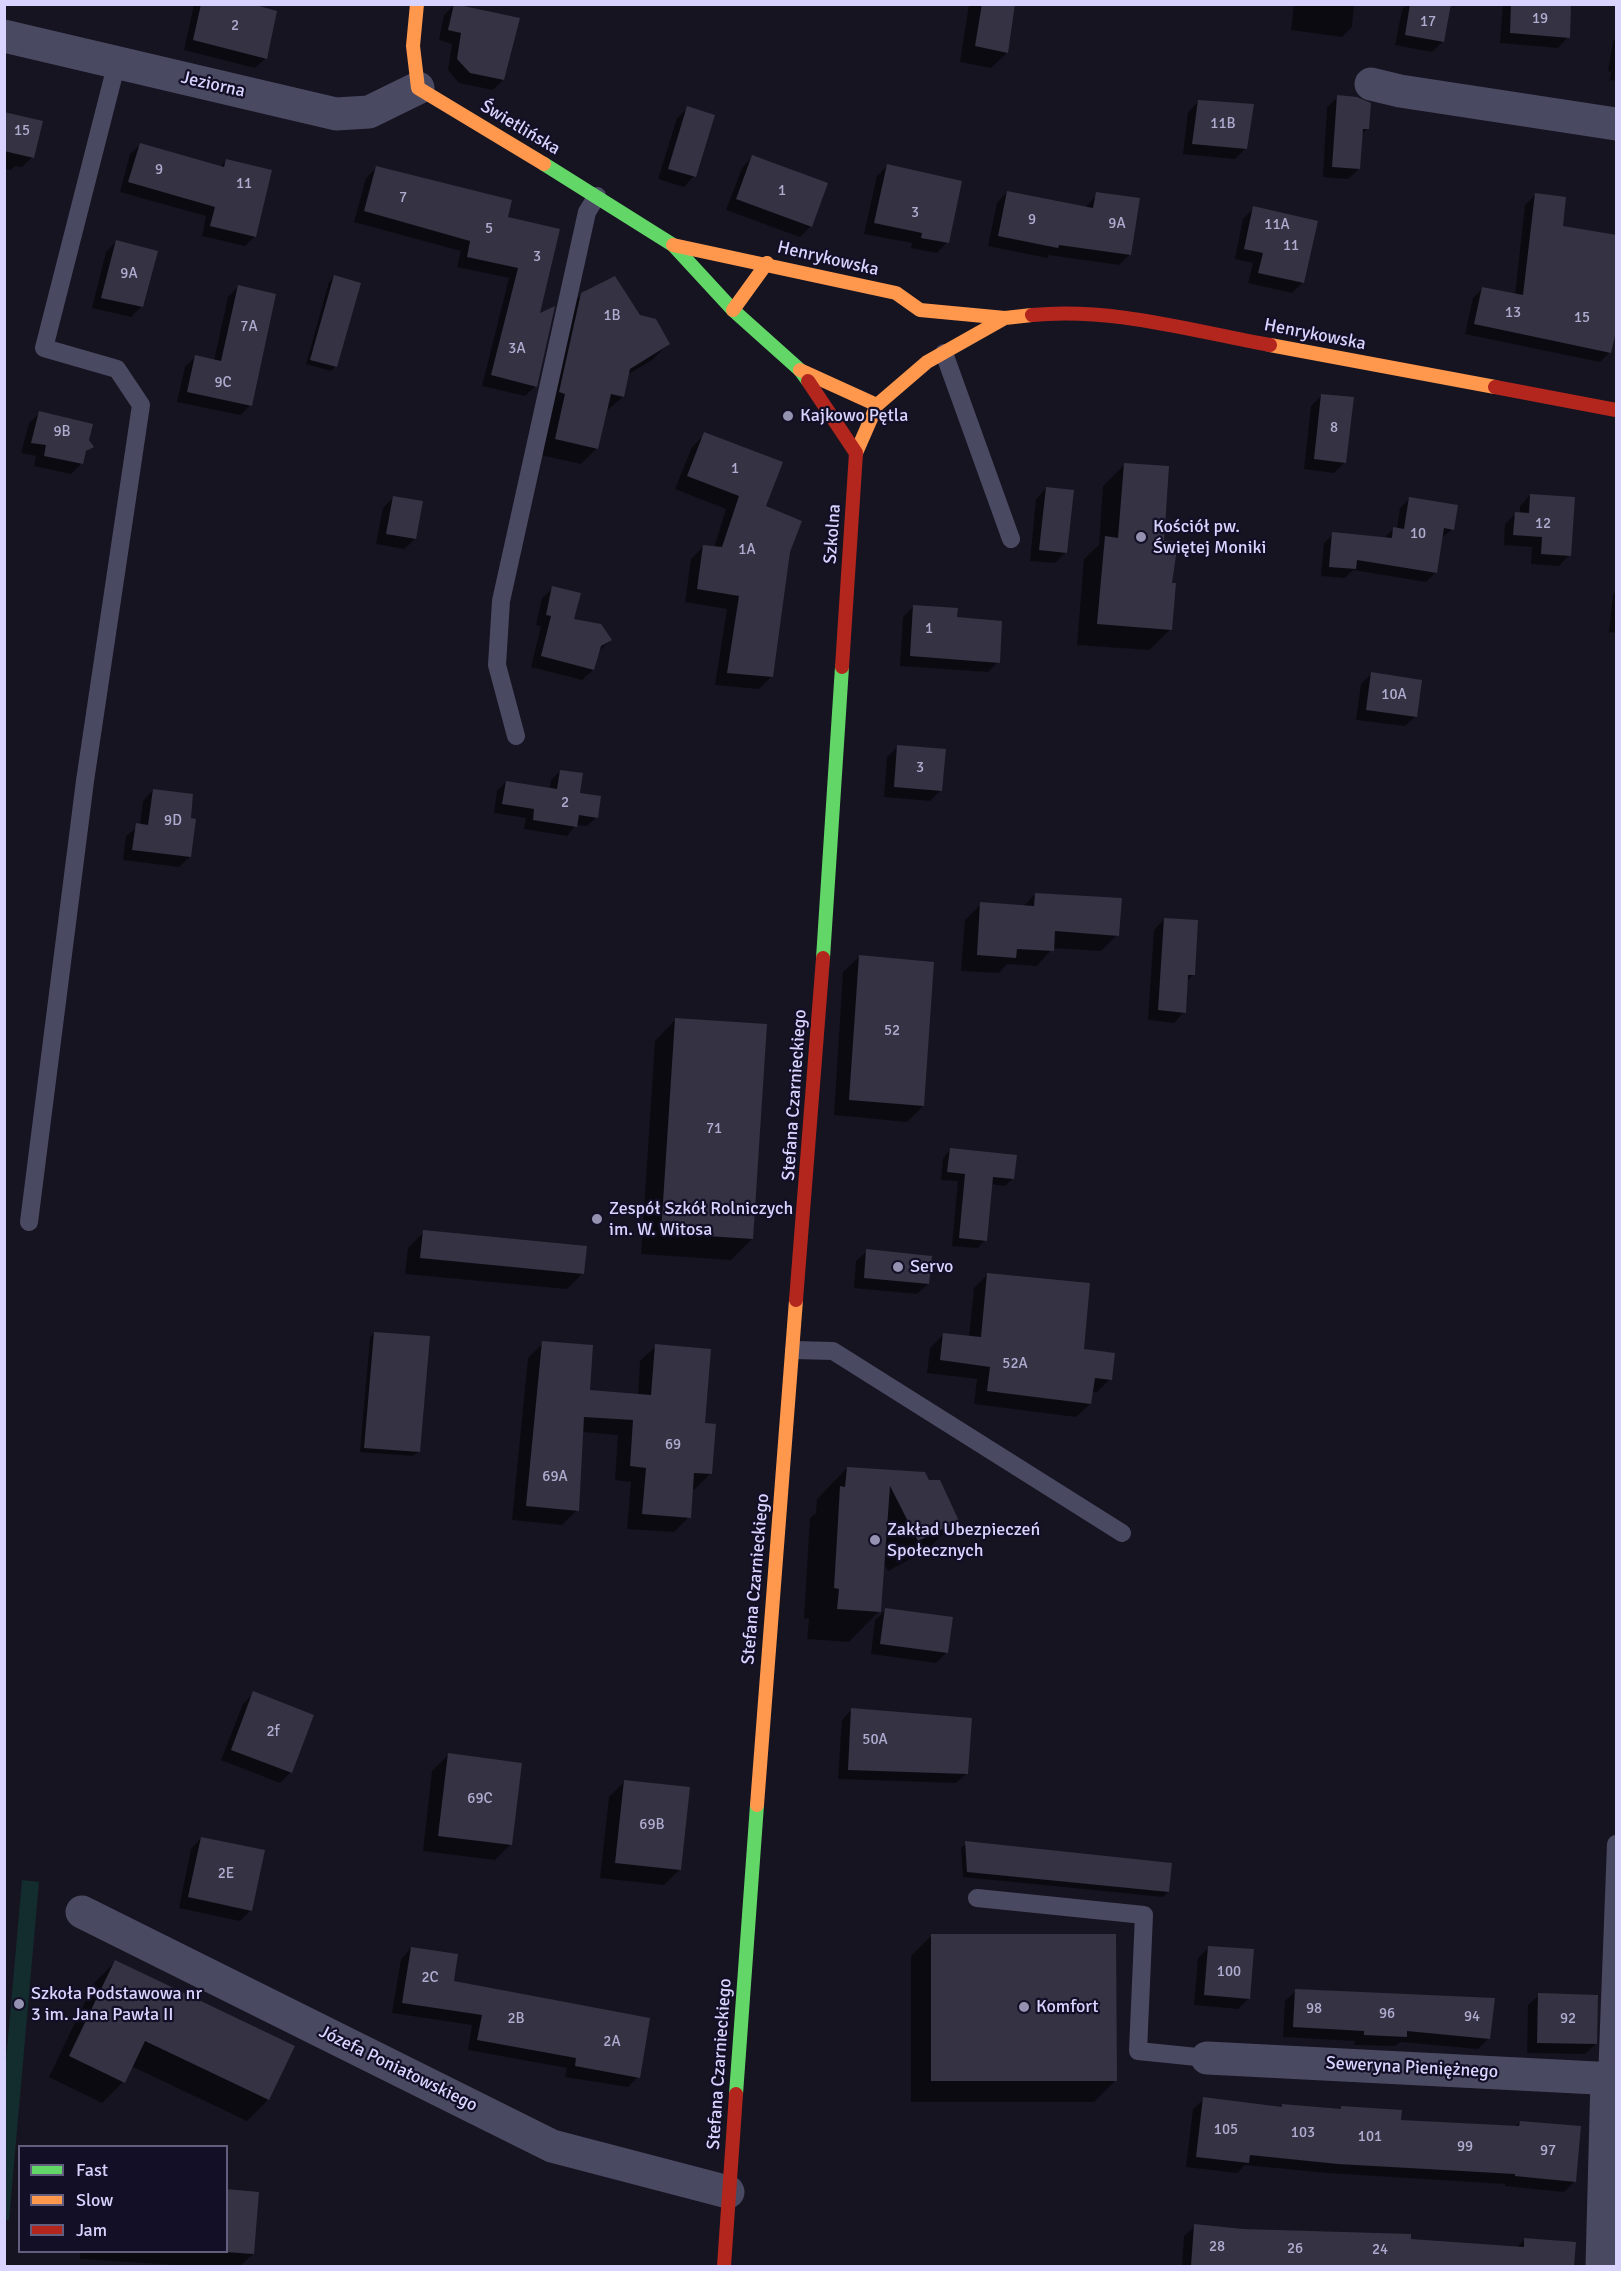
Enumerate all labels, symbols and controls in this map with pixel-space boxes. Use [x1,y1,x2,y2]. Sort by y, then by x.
house number: 19 [1532,10,1548,28]
house number: 17 [1420,13,1436,31]
house number: 2 [231,17,239,35]
street label: Jeziorna [179,67,247,103]
street label: Świetlińska [476,96,564,160]
house number: 11B [1210,115,1236,133]
house number: 15 [14,122,30,140]
house number: 9 [155,161,163,179]
house number: 11 [236,175,252,193]
house number: 1 [778,182,786,200]
house number: 7 [399,189,407,207]
house number: 3 [911,204,919,222]
house number: 9 [1028,211,1036,229]
house number: 9A [1108,215,1126,233]
house number: 11A [1264,216,1290,234]
house number: 5 [485,220,493,238]
street label: Henrykowska [775,237,881,281]
house number: 11 [1283,237,1299,255]
house number: 3 [533,248,541,266]
house number: 9A [120,265,138,283]
house number: 13 [1505,304,1521,322]
house number: 1B [603,307,621,325]
house number: 15 [1574,309,1590,327]
street label: Henrykowska [1262,315,1368,355]
house number: 7A [240,318,258,336]
house number: 3A [508,340,526,358]
house number: 9C [214,374,232,392]
place label: Kajkowo Pętla [800,405,908,427]
marker: Kajkowo Pętla [781,409,795,423]
house number: 8 [1330,419,1338,437]
house number: 9B [53,423,71,441]
house number: 1 [731,460,739,478]
street label: Szkolna [820,503,846,565]
house number: 12 [1535,515,1551,533]
place label: Kościół pw. Świętej Moniki [1153,516,1266,558]
house number: 10 [1410,525,1426,543]
marker: Kościół pw. Świętej Moniki [1134,530,1148,544]
house number: 1A [738,541,756,559]
house number: 1 [925,620,933,638]
house number: 10A [1381,686,1407,704]
house number: 3 [916,759,924,777]
house number: 2 [561,794,569,812]
house number: 9D [164,812,182,830]
street label: Stefana Czarnieckiego [778,1009,812,1181]
house number: 52 [884,1022,900,1040]
house number: 71 [706,1120,722,1138]
place label: Zespół Szkół Rolniczych im. W. Witosa [609,1198,793,1240]
marker: Zespół Szkół Rolniczych im. W. Witosa [590,1212,604,1226]
place label: Servo [910,1256,953,1278]
marker: Servo [891,1260,905,1274]
house number: 52A [1002,1355,1028,1373]
house number: 69 [665,1436,681,1454]
house number: 69A [542,1468,568,1486]
street label: Stefana Czarnieckiego [738,1493,774,1665]
place label: Zakład Ubezpieczeń Społecznych [887,1519,1040,1562]
marker: Zakład Ubezpieczeń Społecznych [868,1533,882,1547]
house number: 2f [266,1723,280,1741]
house number: 50A [862,1731,888,1749]
house number: 69C [467,1790,493,1808]
house number: 69B [639,1816,665,1834]
house number: 2E [218,1865,234,1883]
house number: 100 [1217,1963,1241,1981]
house number: 2C [421,1969,439,1987]
street label: Stefana Czarnieckiego [703,1978,737,2150]
place label: Szkoła Podstawowa nr 3 im. Jana Pawła II [31,1983,202,2026]
place label: Komfort [1036,1996,1099,2018]
marker: Szkoła Podstawowa nr 3 im. Jana Pawła II [12,1997,26,2011]
marker: Komfort [1017,2000,1031,2014]
house number: 98 [1306,2000,1322,2018]
house number: 96 [1379,2005,1395,2023]
house number: 94 [1464,2008,1480,2026]
house number: 2B [507,2010,525,2028]
house number: 92 [1560,2010,1576,2028]
street label: Józefa Poniatowskiego [315,2021,481,2117]
house number: 2A [603,2033,621,2051]
street label: Seweryna Pieniężnego [1325,2053,1499,2083]
house number: 105 [1214,2121,1238,2139]
house number: 103 [1291,2124,1315,2142]
house number: 101 [1358,2128,1382,2146]
house number: 99 [1457,2138,1473,2156]
house number: 97 [1540,2142,1556,2160]
legend [18,2145,228,2253]
text: Fast [76,2159,108,2181]
text: Slow [76,2189,113,2211]
text: Jam [76,2219,107,2241]
house number: 28 [1209,2238,1225,2256]
house number: 26 [1287,2240,1303,2258]
house number: 24 [1372,2241,1388,2259]

